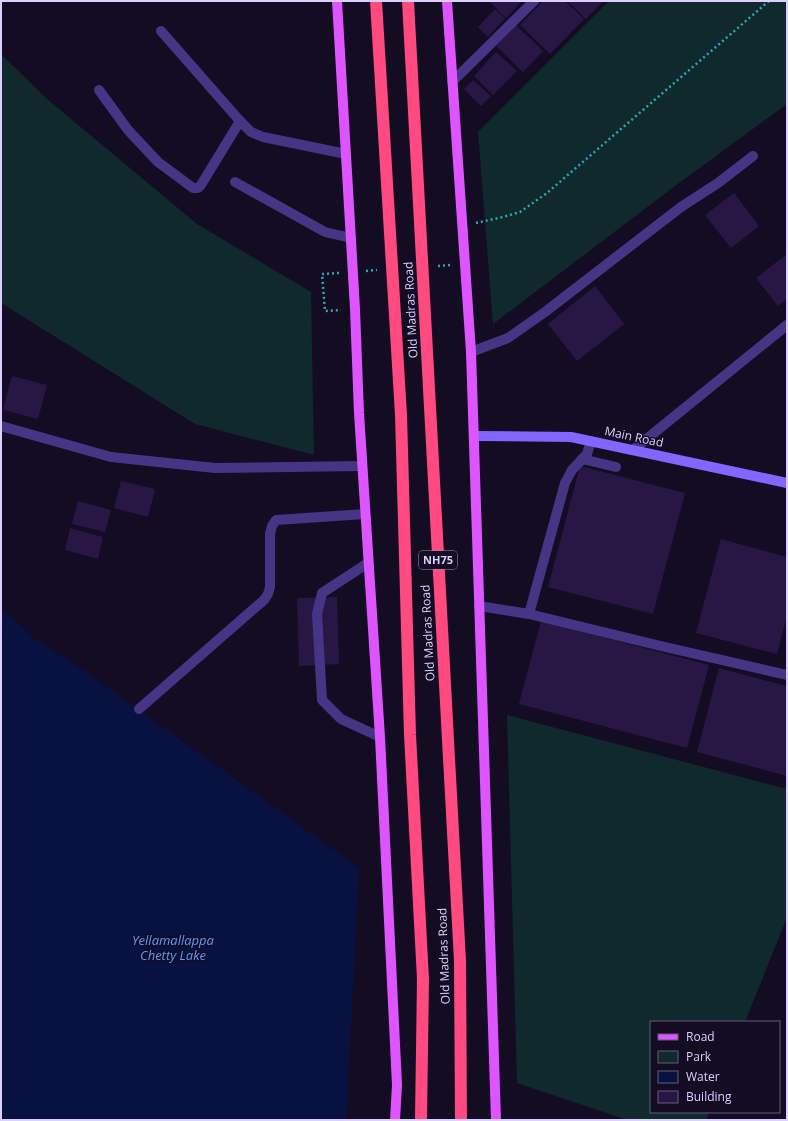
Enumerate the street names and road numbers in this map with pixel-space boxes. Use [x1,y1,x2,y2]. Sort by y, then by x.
street label: Old Madras Road [399,261,422,359]
street label: Main Road [603,422,665,451]
road number: NH75 [419,551,457,569]
street label: Old Madras Road [416,584,439,682]
street label: Old Madras Road [433,907,454,1005]

